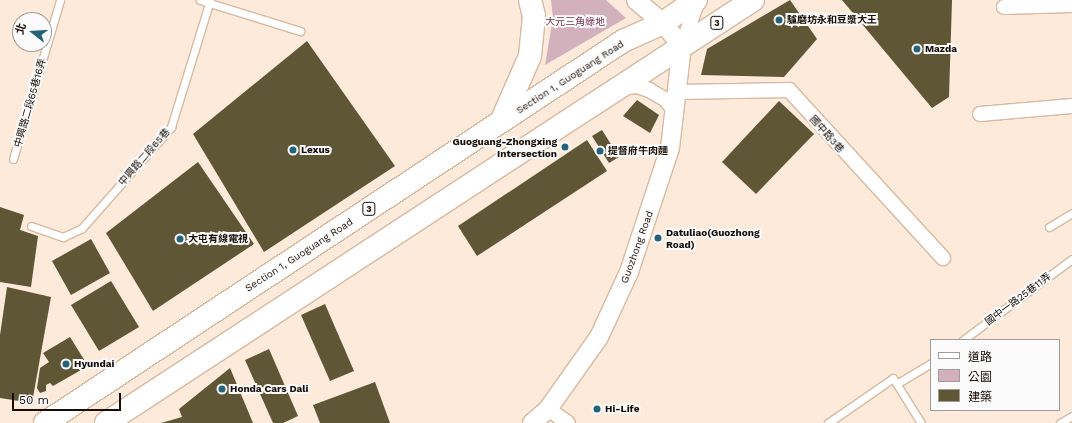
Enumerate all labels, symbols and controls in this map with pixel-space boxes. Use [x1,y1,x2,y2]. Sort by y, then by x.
north arrow [12,12,52,52]
place label: 驢磨坊永和豆漿大王 [787,14,877,26]
marker: 驢磨坊永和豆漿大王 [774,15,784,25]
park label: 大元三角綠地 [545,16,605,28]
road number: 3 [710,16,724,30]
text: 北 [13,21,29,36]
street label: Section 1, Guoguang Road [514,38,626,116]
place label: Mazda [925,43,957,55]
marker: Mazda [912,44,922,54]
street label: 中興路二段65巷16弄 [12,57,48,149]
street label: 國中路3巷 [807,113,847,155]
street label: 中興路二段65巷 [116,126,172,188]
place label: Guoguang-Zhongxing Intersection [453,135,557,158]
marker: Guoguang-Zhongxing Intersection [560,142,570,152]
place label: Lexus [301,144,330,156]
marker: Lexus [288,145,298,155]
place label: 提督府牛肉麵 [608,145,668,157]
marker: 提督府牛肉麵 [595,146,605,156]
road number: 3 [362,202,376,216]
street label: Guozhong Road [618,209,656,285]
street label: Section 1, Guoguang Road [243,216,355,294]
place label: Datuliao(Guozhong Road) [666,226,759,250]
place label: 大屯有線電視 [188,233,248,245]
marker: Datuliao(Guozhong Road) [653,233,663,243]
marker: 大屯有線電視 [175,234,185,244]
street label: 國中一路25巷11弄 [983,270,1053,328]
legend [930,339,1060,411]
text: 道路 [968,350,992,364]
place label: Hyundai [74,358,114,370]
marker: Hyundai [61,359,71,369]
text: 公園 [968,370,992,384]
place label: Honda Cars Dali [230,383,309,395]
marker: Honda Cars Dali [217,384,227,394]
scale bar [14,385,123,411]
text: 建築 [968,390,992,404]
text: 50 m [19,393,49,407]
place label: Hi-Life [605,403,639,415]
marker: Hi-Life [592,404,602,414]

